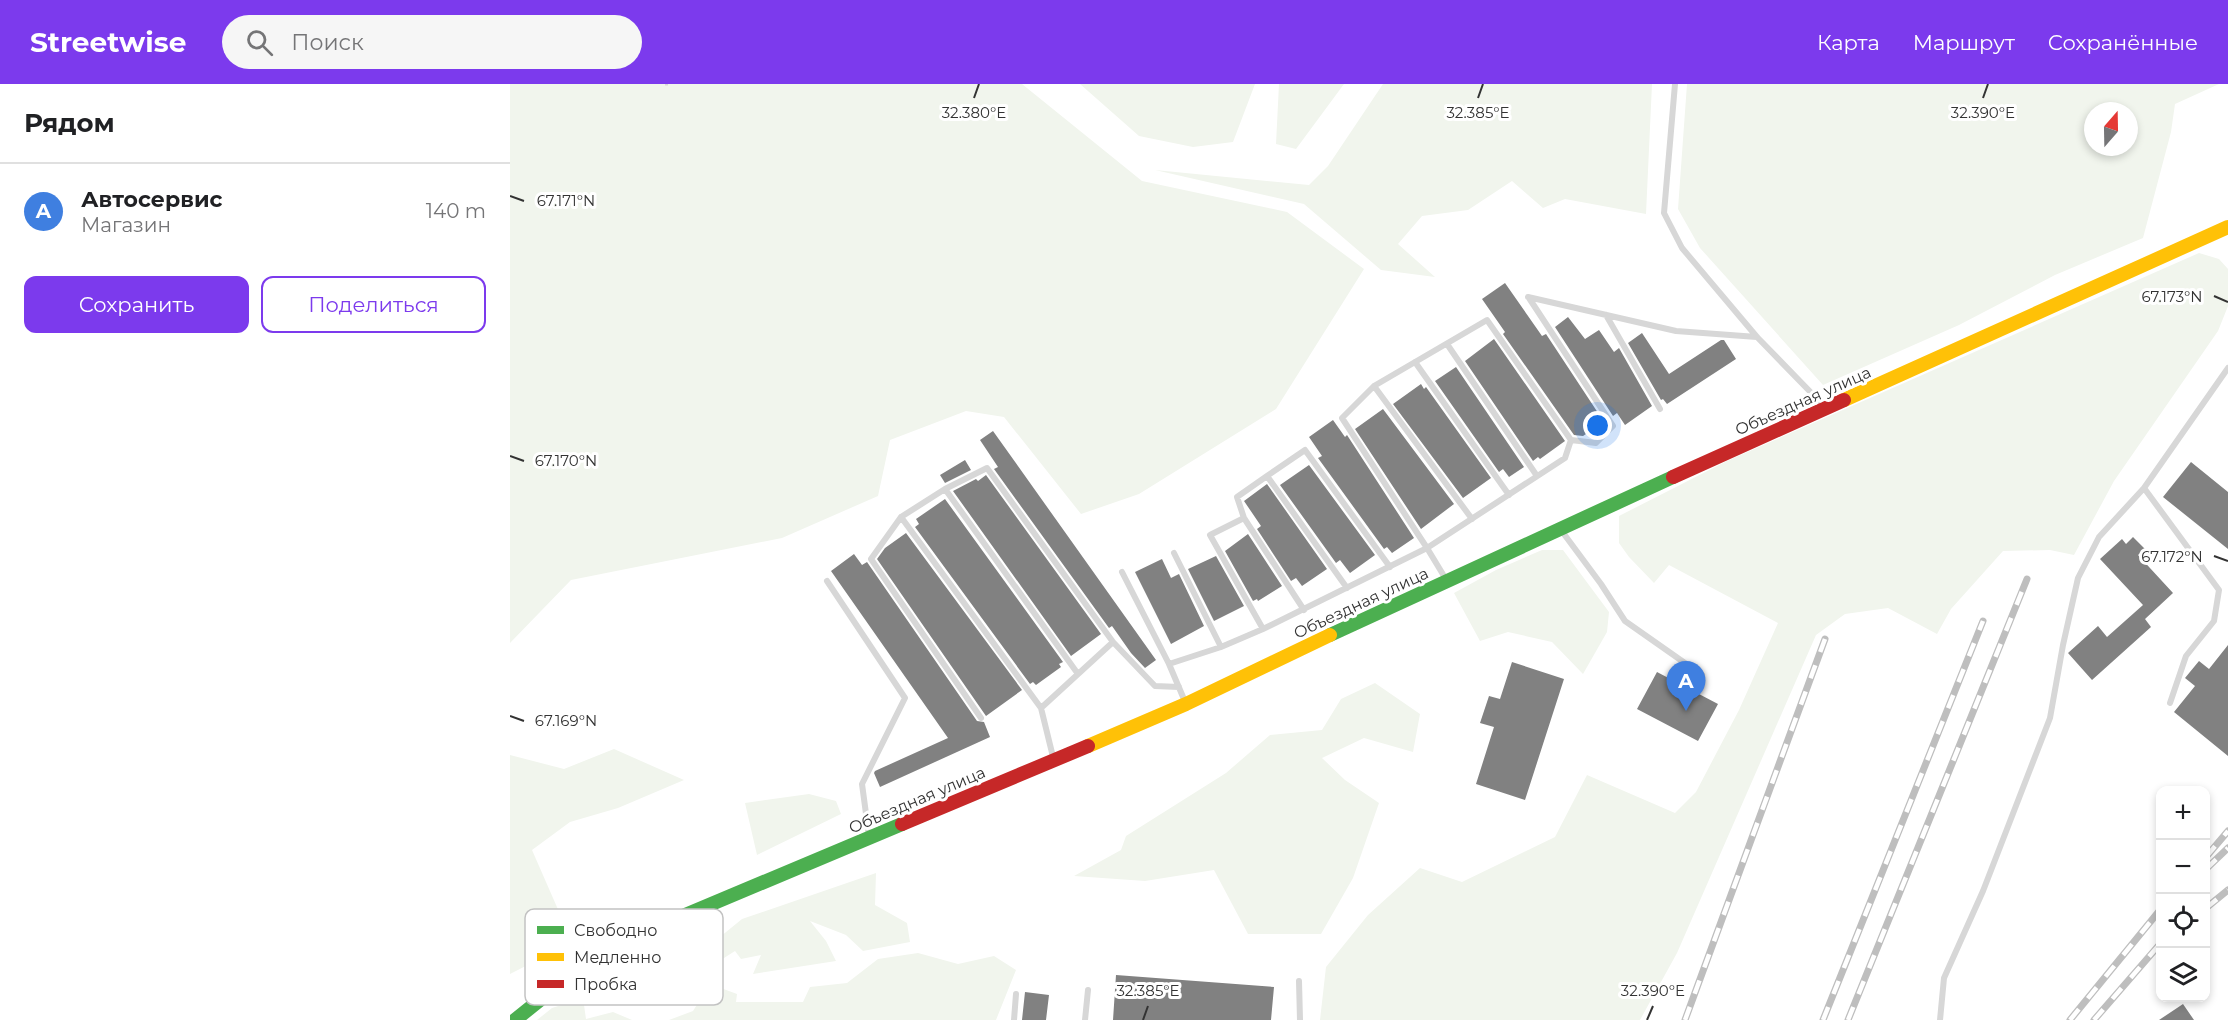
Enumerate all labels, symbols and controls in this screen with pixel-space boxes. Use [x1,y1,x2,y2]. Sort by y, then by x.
search box [222,15,642,69]
text: Streetwise [30,25,186,59]
icon: search [243,26,276,59]
text: Поиск [291,29,364,56]
text: Карта [1817,30,1880,55]
text: Маршрут [1913,30,2015,55]
text: Сохранённые [2048,30,2198,55]
north arrow [2084,102,2138,156]
text: 32.380°E [942,103,1006,122]
text: 32.385°E [1446,103,1510,122]
text: 32.390°E [1951,103,2015,122]
text: Рядом [24,107,115,139]
text: Автосервис [81,186,223,213]
text: 67.171°N [537,191,595,210]
text: A [36,199,51,223]
text: 140 m [426,199,486,223]
text: Магазин [81,213,171,237]
button: Сохранить [24,276,249,333]
button: Поделиться [261,276,486,333]
text: 67.173°N [2142,287,2202,306]
street label: Объездная улица [1732,363,1874,439]
your location [1583,411,1612,440]
text: 67.170°N [535,451,597,470]
text: 67.172°N [2141,547,2203,566]
street label: Объездная улица [1291,563,1431,643]
pin: A [1666,662,1706,711]
text: 67.169°N [535,711,597,730]
street label: Объездная улица [846,763,988,837]
map controls [2156,786,2210,1002]
button: + [2156,786,2210,840]
button: − [2156,840,2210,894]
button: locate [2156,894,2210,948]
legend [525,909,723,1005]
text: Свободно [574,921,657,940]
text: Медленно [574,948,661,967]
button: layers [2156,948,2210,1002]
text: Пробка [574,975,637,994]
text: 32.385°E [1116,981,1180,1000]
text: 32.390°E [1621,981,1685,1000]

